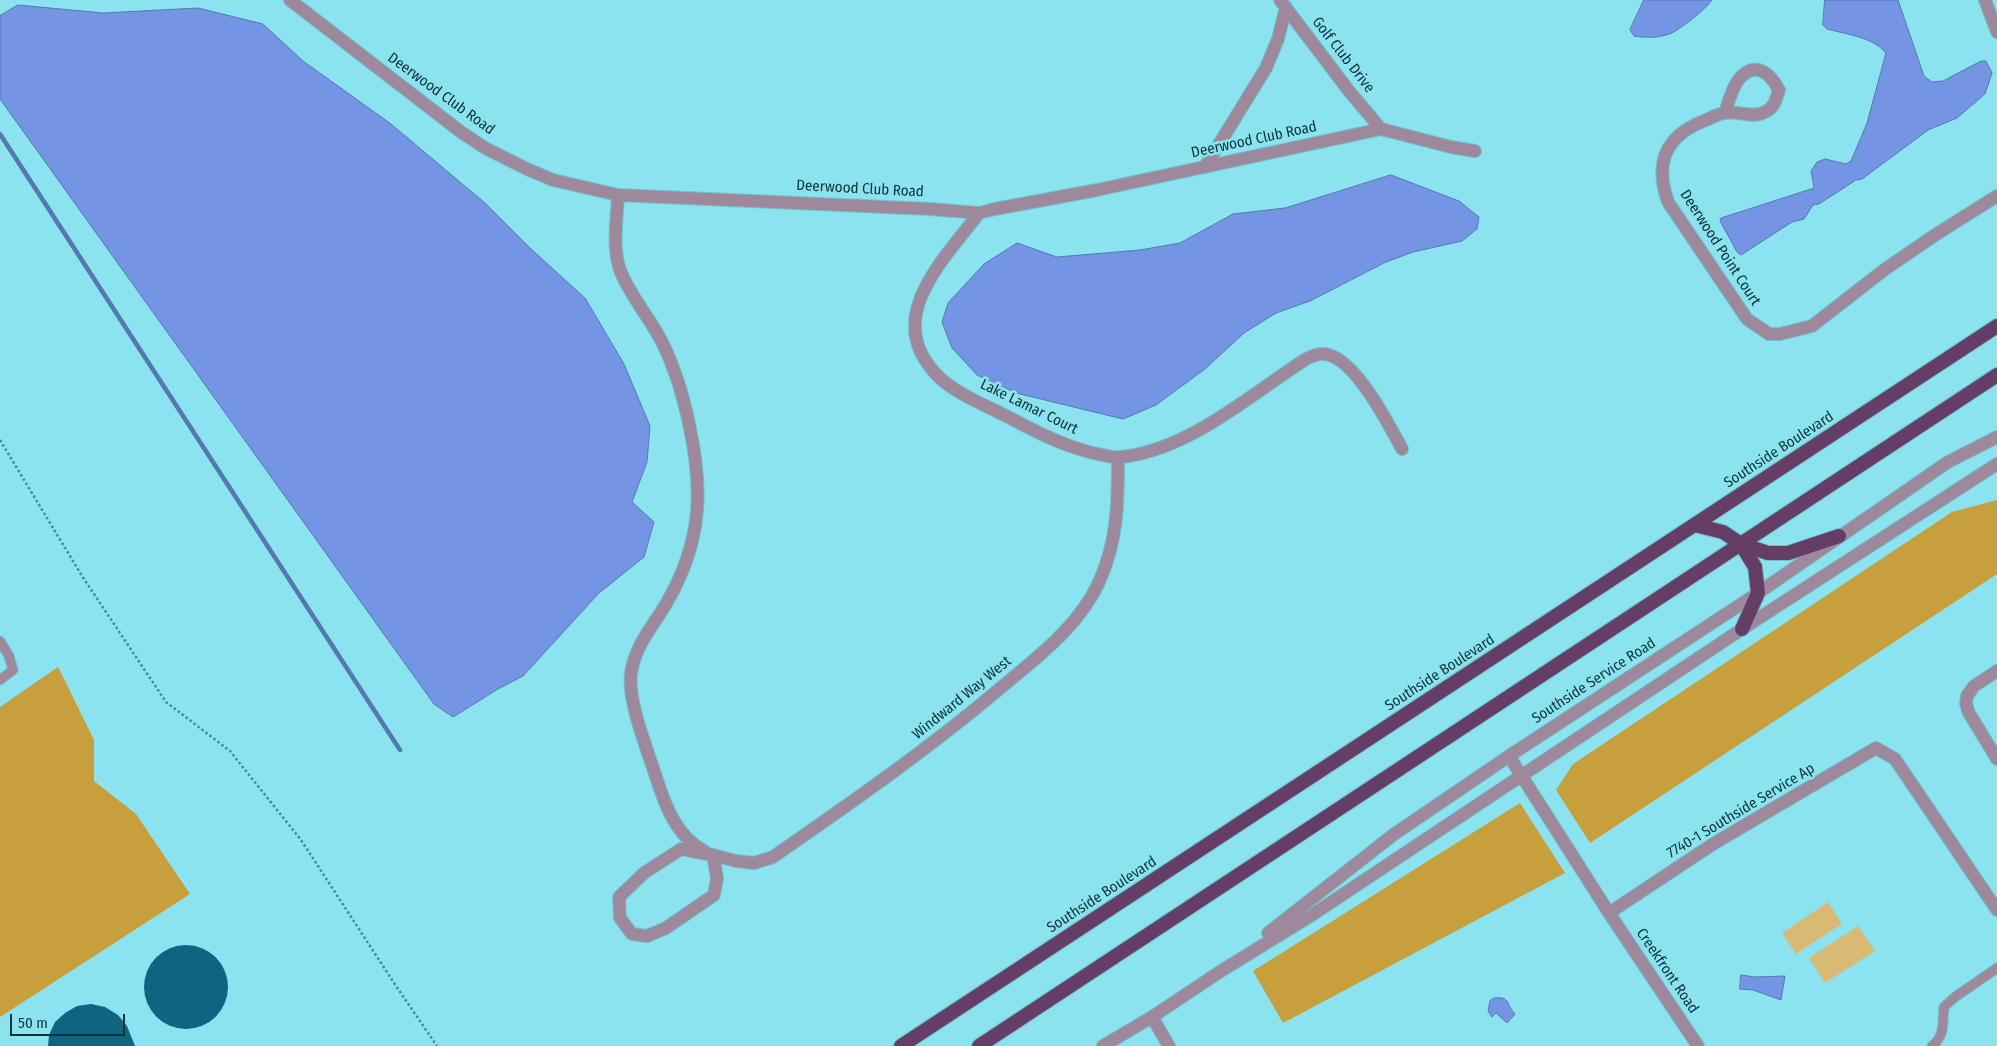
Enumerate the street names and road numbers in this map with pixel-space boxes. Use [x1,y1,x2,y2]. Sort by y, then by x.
street label: Golf Club Drive [1308,14,1378,96]
street label: Deerwood Club Road [384,49,498,139]
street label: Deerwood Club Road [1190,118,1318,162]
street label: Deerwood Club Road [796,177,924,201]
street label: Deerwood Point Court [1676,187,1764,309]
street label: Lake Lamar Court [977,376,1081,438]
street label: Southside Boulevard [1721,408,1837,492]
street label: Southside Boulevard [1382,631,1498,715]
street label: Southside Service Road [1529,634,1659,728]
street label: Windward Way West [909,653,1015,743]
street label: 7740-1 Southside Service Ap [1664,760,1818,862]
street label: Southside Boulevard [1044,853,1160,937]
street label: Creekfront Road [1632,925,1702,1017]

